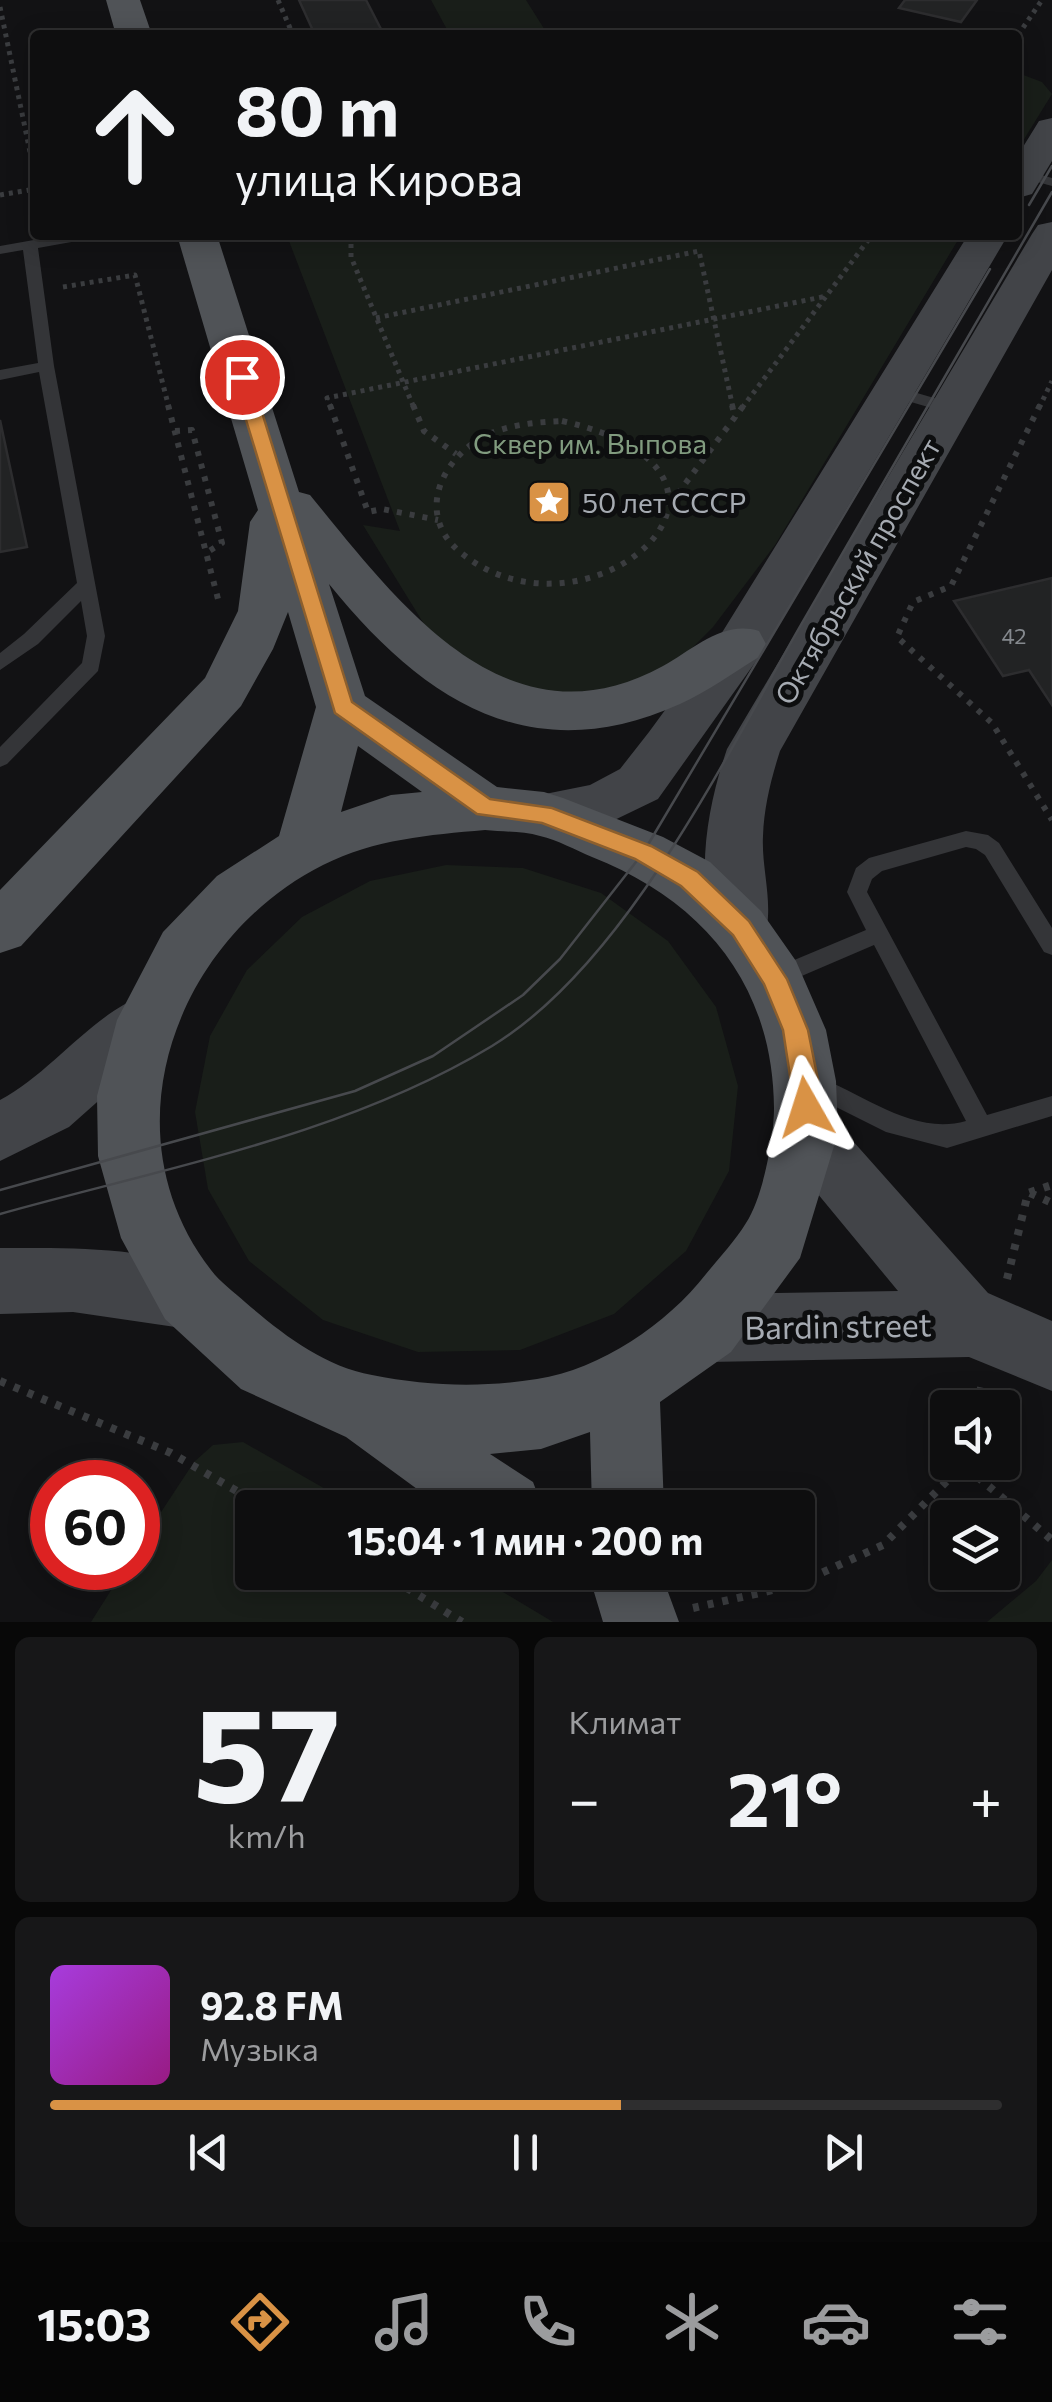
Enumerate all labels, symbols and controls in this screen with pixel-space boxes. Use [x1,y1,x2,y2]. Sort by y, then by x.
text: 80 m [235,65,399,150]
icon: ahead [70,70,200,200]
text: улица Кирова [235,150,523,205]
pin [200,335,285,420]
icon: arrive [215,350,270,405]
park label: Сквер им. Выпова [473,426,707,460]
street label: Октябрьский проспект [767,432,947,710]
place icon: 50 лет СССР [526,479,572,525]
place label: 50 лет СССР [582,485,746,519]
house number: 42 [1001,622,1027,649]
position arrow [754,1055,858,1159]
street label: Bardin street [744,1303,932,1347]
map controls [930,1390,1020,1590]
button: sound [930,1390,1020,1480]
speed limit sign: 60 [30,1460,160,1590]
button: layers [930,1500,1020,1590]
text: 15:04 · 1 мин · 200 m [347,1516,703,1563]
text: 57 [193,1670,340,1829]
text: Климат [569,1701,681,1741]
text: 21° [727,1751,842,1842]
text: − [569,1764,600,1831]
text: + [970,1764,1002,1831]
text: km/h [228,1815,306,1855]
text: 92.8 FM [200,1981,344,2028]
text: Музыка [200,2028,319,2068]
icon: previous [181,2125,236,2180]
icon: pause [498,2125,553,2180]
icon: next [816,2125,871,2180]
icon: directions [225,2287,295,2357]
icon: music [369,2287,439,2357]
icon: phone [513,2287,583,2357]
icon: climate [657,2287,727,2357]
icon: car [801,2287,871,2357]
icon: filters [945,2287,1015,2357]
text: 15:03 [37,2295,151,2350]

